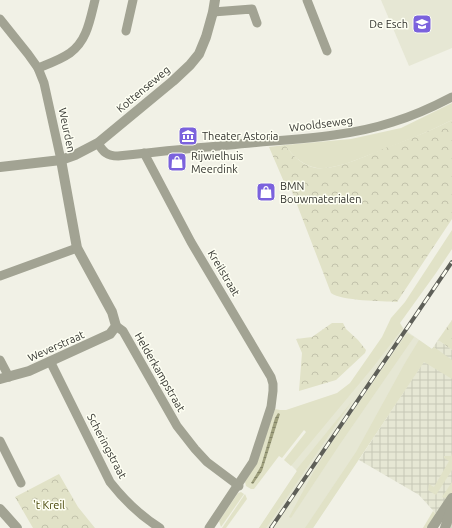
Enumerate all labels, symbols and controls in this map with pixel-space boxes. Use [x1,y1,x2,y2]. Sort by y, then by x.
school or university icon: De Esch [411,13,433,35]
place label: De Esch [369,18,408,30]
street label: Kottenseweg [114,63,172,115]
street label: Weurden [56,107,78,153]
street label: Wooldseweg [289,114,353,134]
museum icon: Theater Astoria [177,125,199,147]
place label: Theater Astoria [202,130,278,142]
place label: Rijwielhuis Meerdink [191,150,244,175]
shop icon: Rijwielhuis Meerdink [166,151,188,173]
place label: BMN Bouwmaterialen [280,180,361,205]
shop icon: BMN Bouwmaterialen [255,181,277,203]
street label: Kreilstraat [206,248,243,299]
street label: Weverstraat [26,328,87,364]
street label: Helderkampstraat [132,330,188,414]
street label: Scheringstraat [85,412,129,481]
park label: 't Kreil [33,499,65,511]

